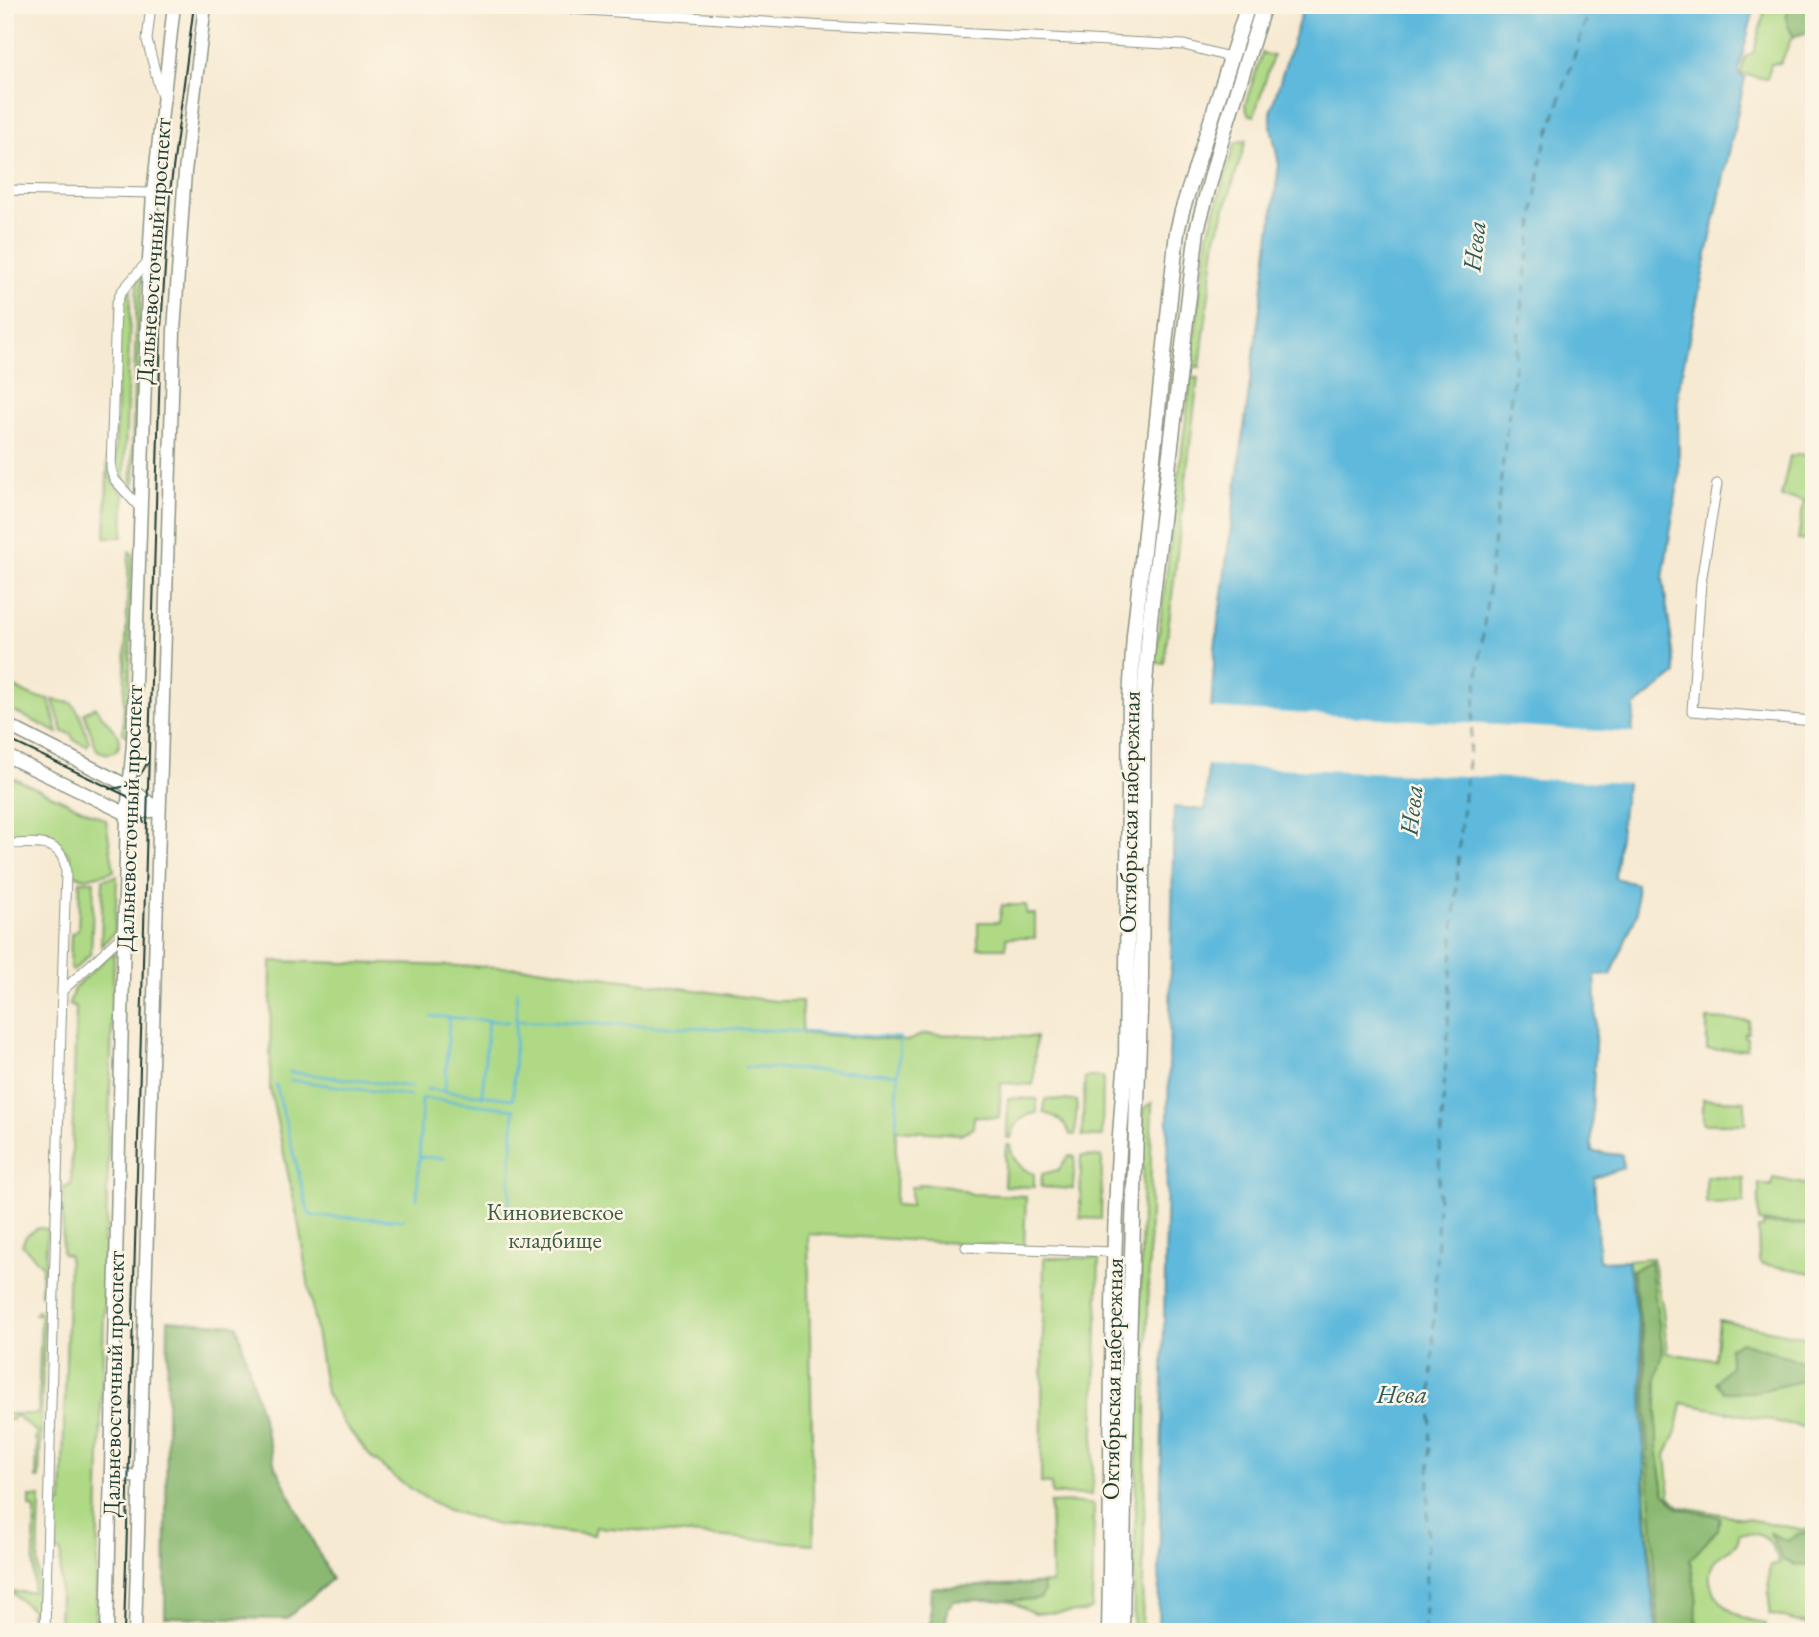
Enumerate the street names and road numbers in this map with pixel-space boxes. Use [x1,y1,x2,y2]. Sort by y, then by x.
street label: Дальневосточный проспект [128,117,178,385]
street label: Дальневосточный проспект [109,684,149,952]
street label: Октябрьская набережная [1111,690,1147,933]
street label: Дальневосточный проспект [95,1250,131,1518]
street label: Октябрьская набережная [1094,1257,1130,1500]

